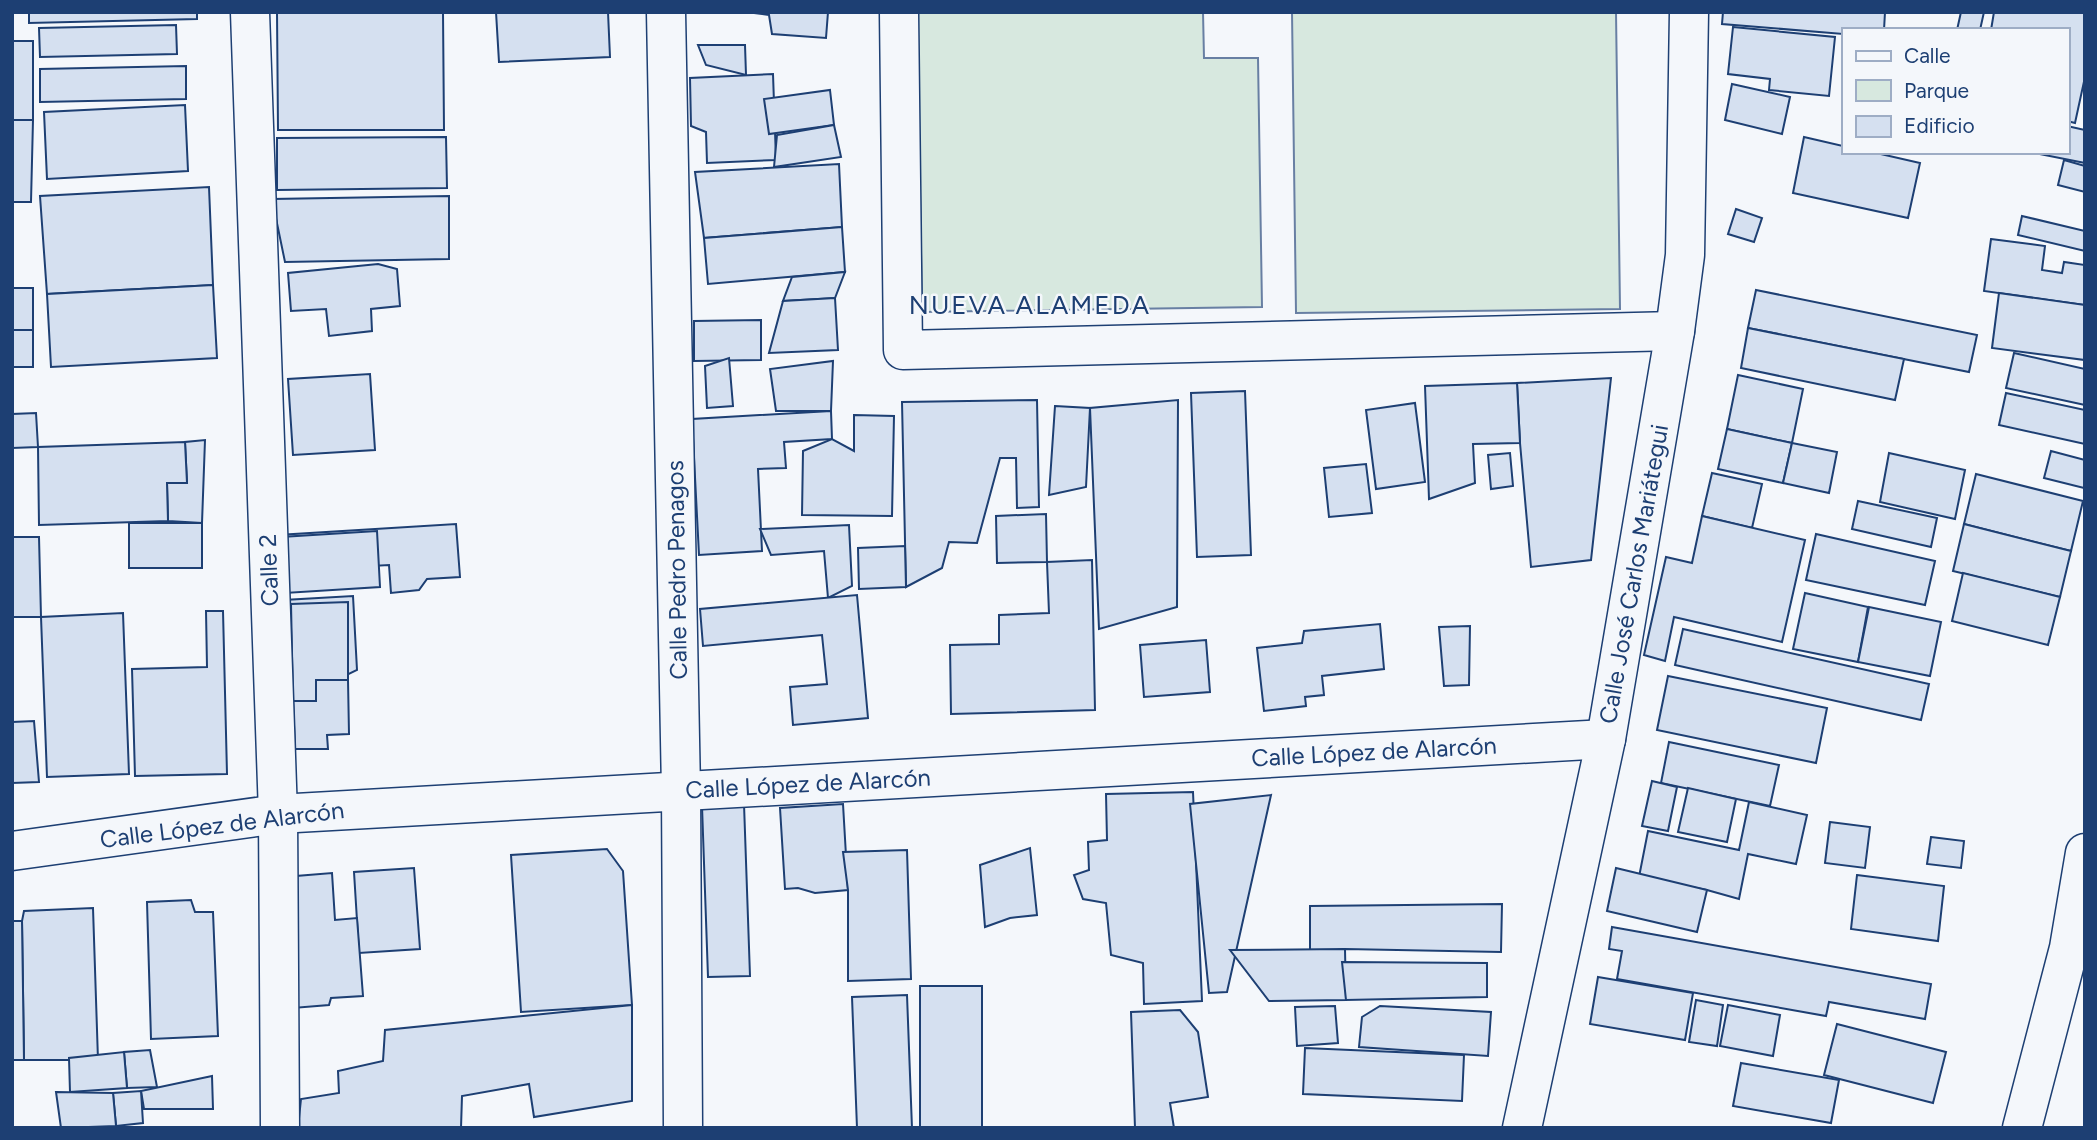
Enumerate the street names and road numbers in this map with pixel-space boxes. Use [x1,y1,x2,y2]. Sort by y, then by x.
street label: Calle José Carlos Mariátegui [1593,422,1674,726]
street label: Calle Pedro Penagos [660,460,693,680]
street label: Calle 2 [253,533,284,607]
street label: Calle López de Alarcón [1250,731,1497,772]
street label: Calle López de Alarcón [684,763,931,804]
street label: Calle López de Alarcón [98,795,346,854]

